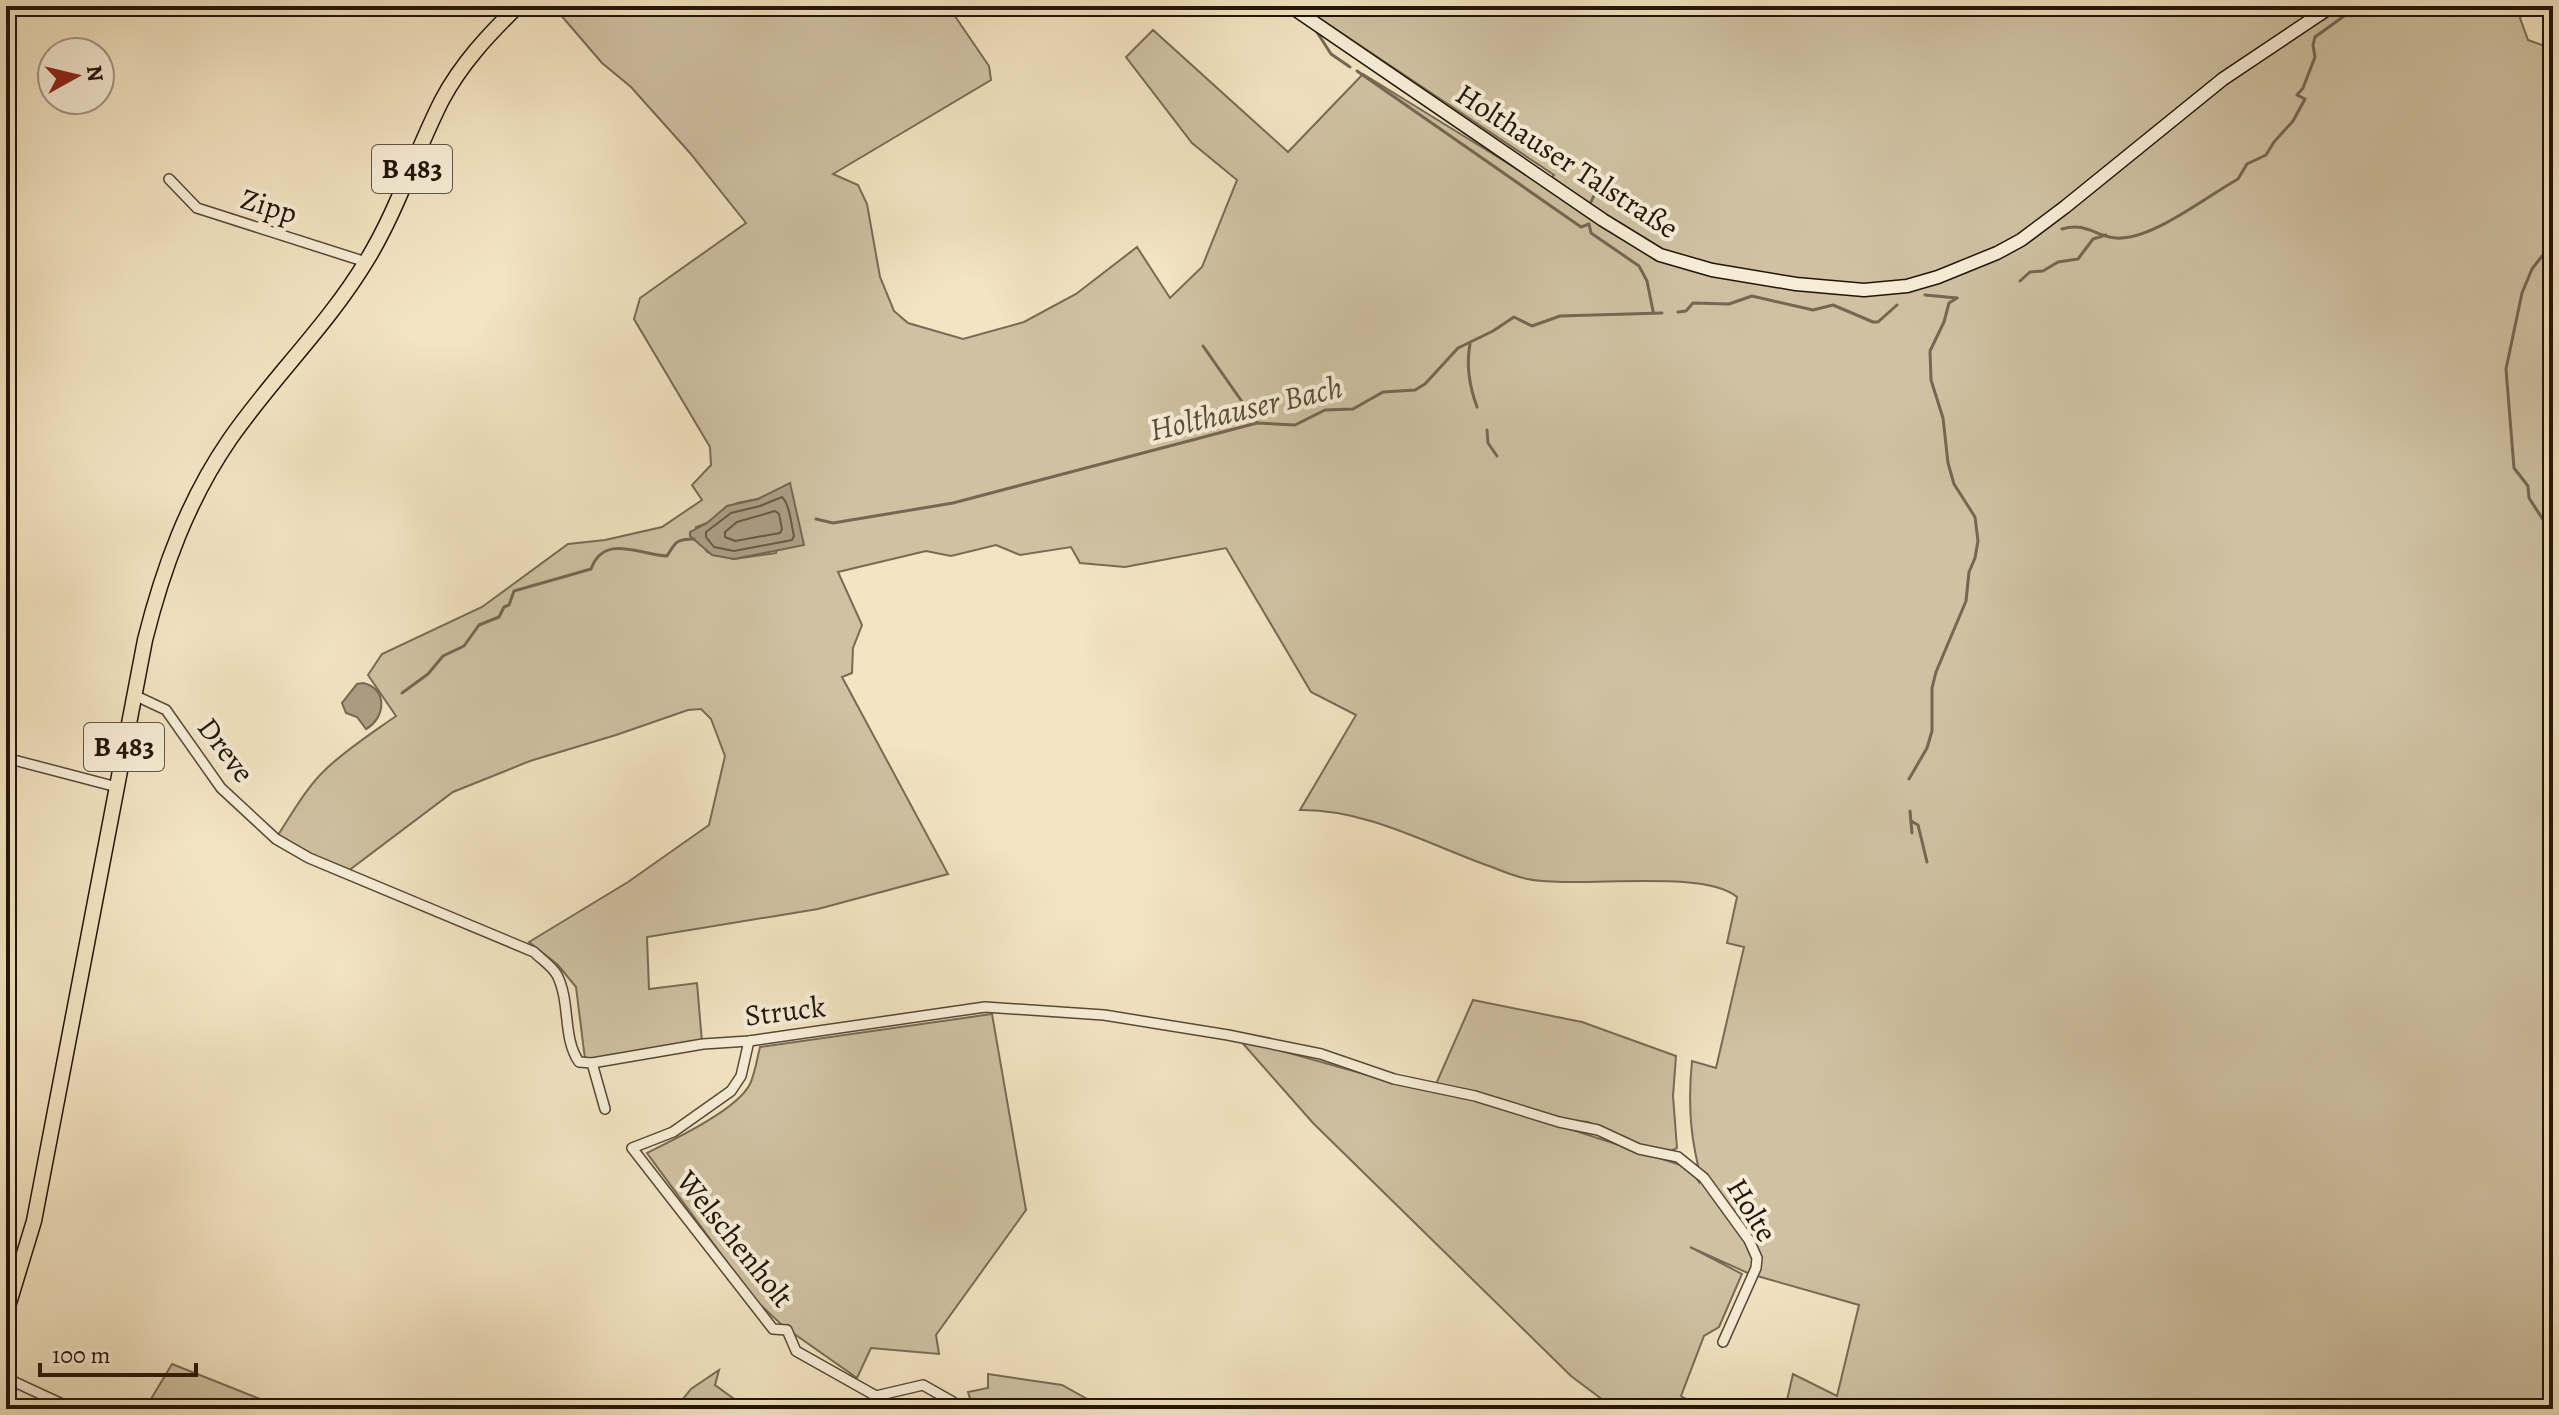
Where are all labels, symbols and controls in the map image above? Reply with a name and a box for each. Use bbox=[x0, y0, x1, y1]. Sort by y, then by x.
north arrow bbox=[36, 36, 116, 116]
text: N bbox=[79, 63, 111, 83]
street label: Holthauser Talstraße bbox=[1448, 74, 1686, 248]
road number: B 483 bbox=[372, 145, 452, 193]
street label: Zipp bbox=[236, 179, 302, 233]
water label: Holthauser Bach bbox=[1145, 364, 1347, 452]
street label: Dreve bbox=[188, 709, 264, 791]
road number: B 483 bbox=[84, 723, 164, 771]
street label: Struck bbox=[742, 986, 828, 1036]
street label: Welschenholt bbox=[667, 1161, 803, 1316]
street label: Holte bbox=[1717, 1171, 1787, 1249]
scale bar bbox=[40, 1327, 196, 1377]
text: 100 m bbox=[52, 1339, 111, 1371]

